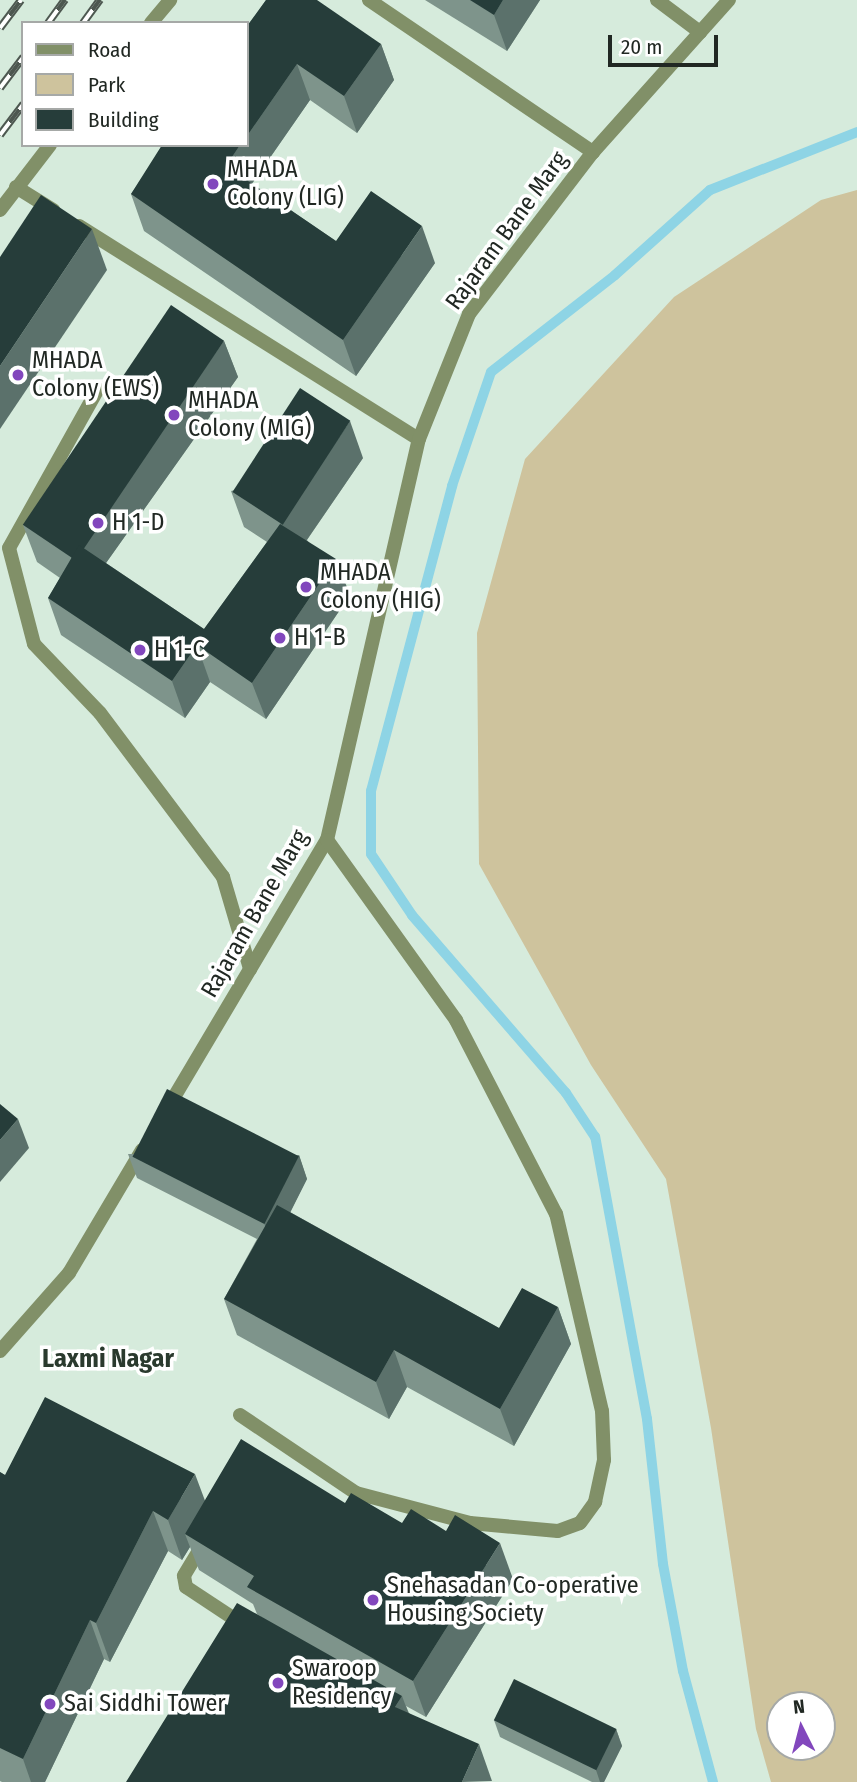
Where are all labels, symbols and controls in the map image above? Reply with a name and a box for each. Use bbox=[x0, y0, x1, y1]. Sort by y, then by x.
legend bbox=[21, 21, 248, 147]
scale bar bbox=[612, 21, 722, 65]
text: 20 m bbox=[621, 34, 662, 60]
text: Road bbox=[88, 37, 132, 63]
text: Park bbox=[88, 72, 125, 98]
text: Building bbox=[88, 107, 159, 133]
street label: Rajaram Bane Marg bbox=[440, 146, 574, 316]
place label: MHADA Colony (LIG) bbox=[227, 156, 344, 212]
marker: MHADA Colony (LIG) bbox=[205, 176, 221, 192]
place label: MHADA Colony (EWS) bbox=[32, 347, 159, 403]
marker: MHADA Colony (EWS) bbox=[10, 367, 26, 383]
place label: MHADA Colony (MIG) bbox=[188, 387, 311, 443]
marker: MHADA Colony (MIG) bbox=[166, 407, 182, 423]
place label: H 1-D bbox=[112, 509, 164, 537]
marker: H 1-D bbox=[90, 515, 106, 531]
place label: MHADA Colony (HIG) bbox=[320, 559, 441, 615]
marker: MHADA Colony (HIG) bbox=[298, 579, 314, 595]
place label: H 1-B bbox=[294, 624, 346, 652]
marker: H 1-B bbox=[272, 630, 288, 646]
place label: H 1-C bbox=[154, 636, 205, 664]
marker: H 1-C bbox=[132, 642, 148, 658]
street label: Rajaram Bane Marg bbox=[195, 825, 315, 1003]
district label: Laxmi Nagar bbox=[42, 1343, 174, 1375]
place label: Snehasadan Co-operative Housing Society bbox=[387, 1572, 639, 1628]
marker: Snehasadan Co-operative Housing Society bbox=[365, 1592, 381, 1608]
place label: Swaroop Residency bbox=[292, 1655, 391, 1711]
marker: Swaroop Residency bbox=[270, 1675, 286, 1691]
place label: Sai Siddhi Tower bbox=[64, 1690, 226, 1718]
north arrow bbox=[766, 1691, 836, 1761]
text: N bbox=[792, 1695, 806, 1719]
marker: Sai Siddhi Tower bbox=[42, 1696, 58, 1712]

